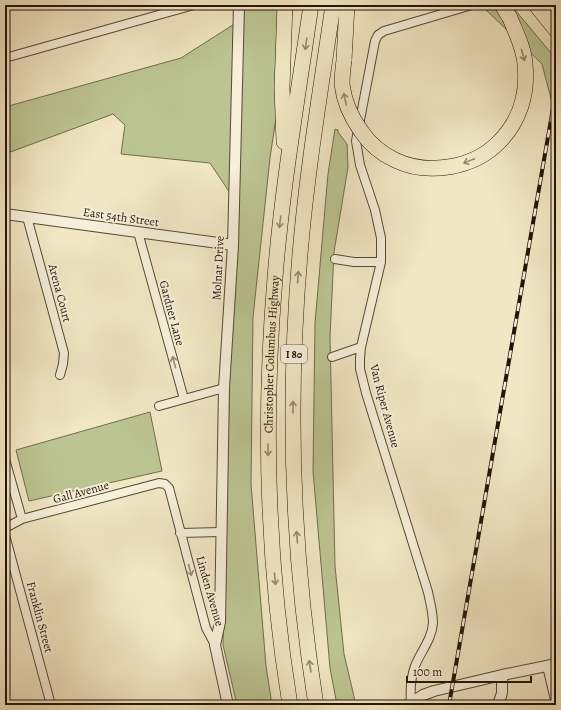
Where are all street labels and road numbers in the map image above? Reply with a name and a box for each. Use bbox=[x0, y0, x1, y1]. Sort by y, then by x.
street label: East 54th Street bbox=[82, 204, 160, 230]
street label: Molnar Drive bbox=[208, 235, 228, 301]
street label: Arena Court bbox=[44, 261, 75, 324]
street label: Christopher Columbus Highway bbox=[260, 274, 283, 433]
street label: Gardner Lane bbox=[156, 279, 188, 347]
road number: I 80 bbox=[281, 345, 307, 363]
street label: Van Riper Avenue bbox=[366, 361, 404, 450]
street label: Gall Avenue bbox=[51, 477, 111, 507]
street label: Linden Avenue bbox=[192, 554, 228, 628]
street label: Franklin Street bbox=[23, 580, 57, 654]

